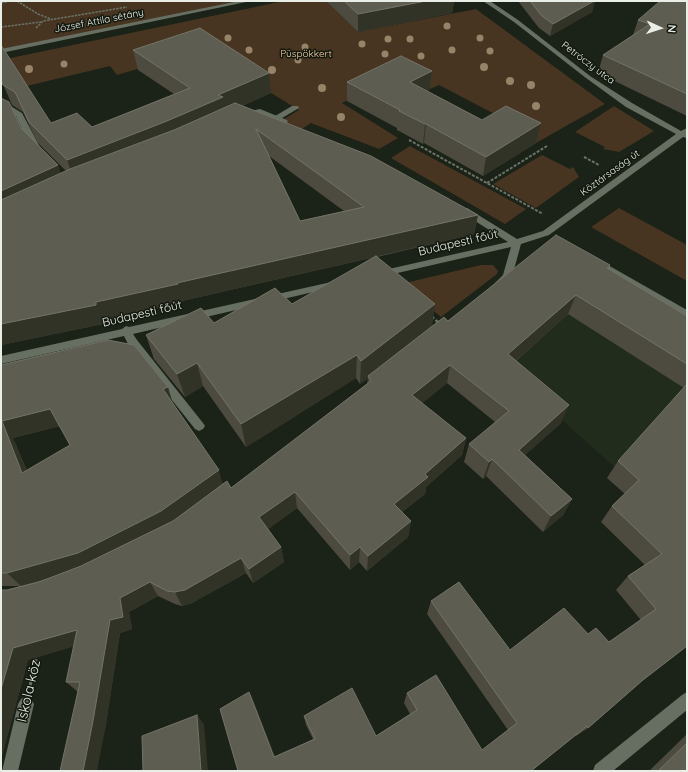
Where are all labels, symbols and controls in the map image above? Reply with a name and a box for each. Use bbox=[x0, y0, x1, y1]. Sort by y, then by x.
street label: József Attila sétány bbox=[53, 6, 145, 36]
north arrow bbox=[640, 8, 680, 48]
text: N bbox=[665, 24, 679, 33]
street label: Petróczy utca bbox=[559, 39, 617, 87]
park label: Püspökkert bbox=[280, 48, 332, 60]
street label: Köztársaság út bbox=[578, 147, 642, 199]
street label: Budapesti főút bbox=[417, 227, 499, 259]
street label: Budapesti főút bbox=[101, 298, 183, 330]
street label: Iskola köz bbox=[14, 658, 44, 724]

